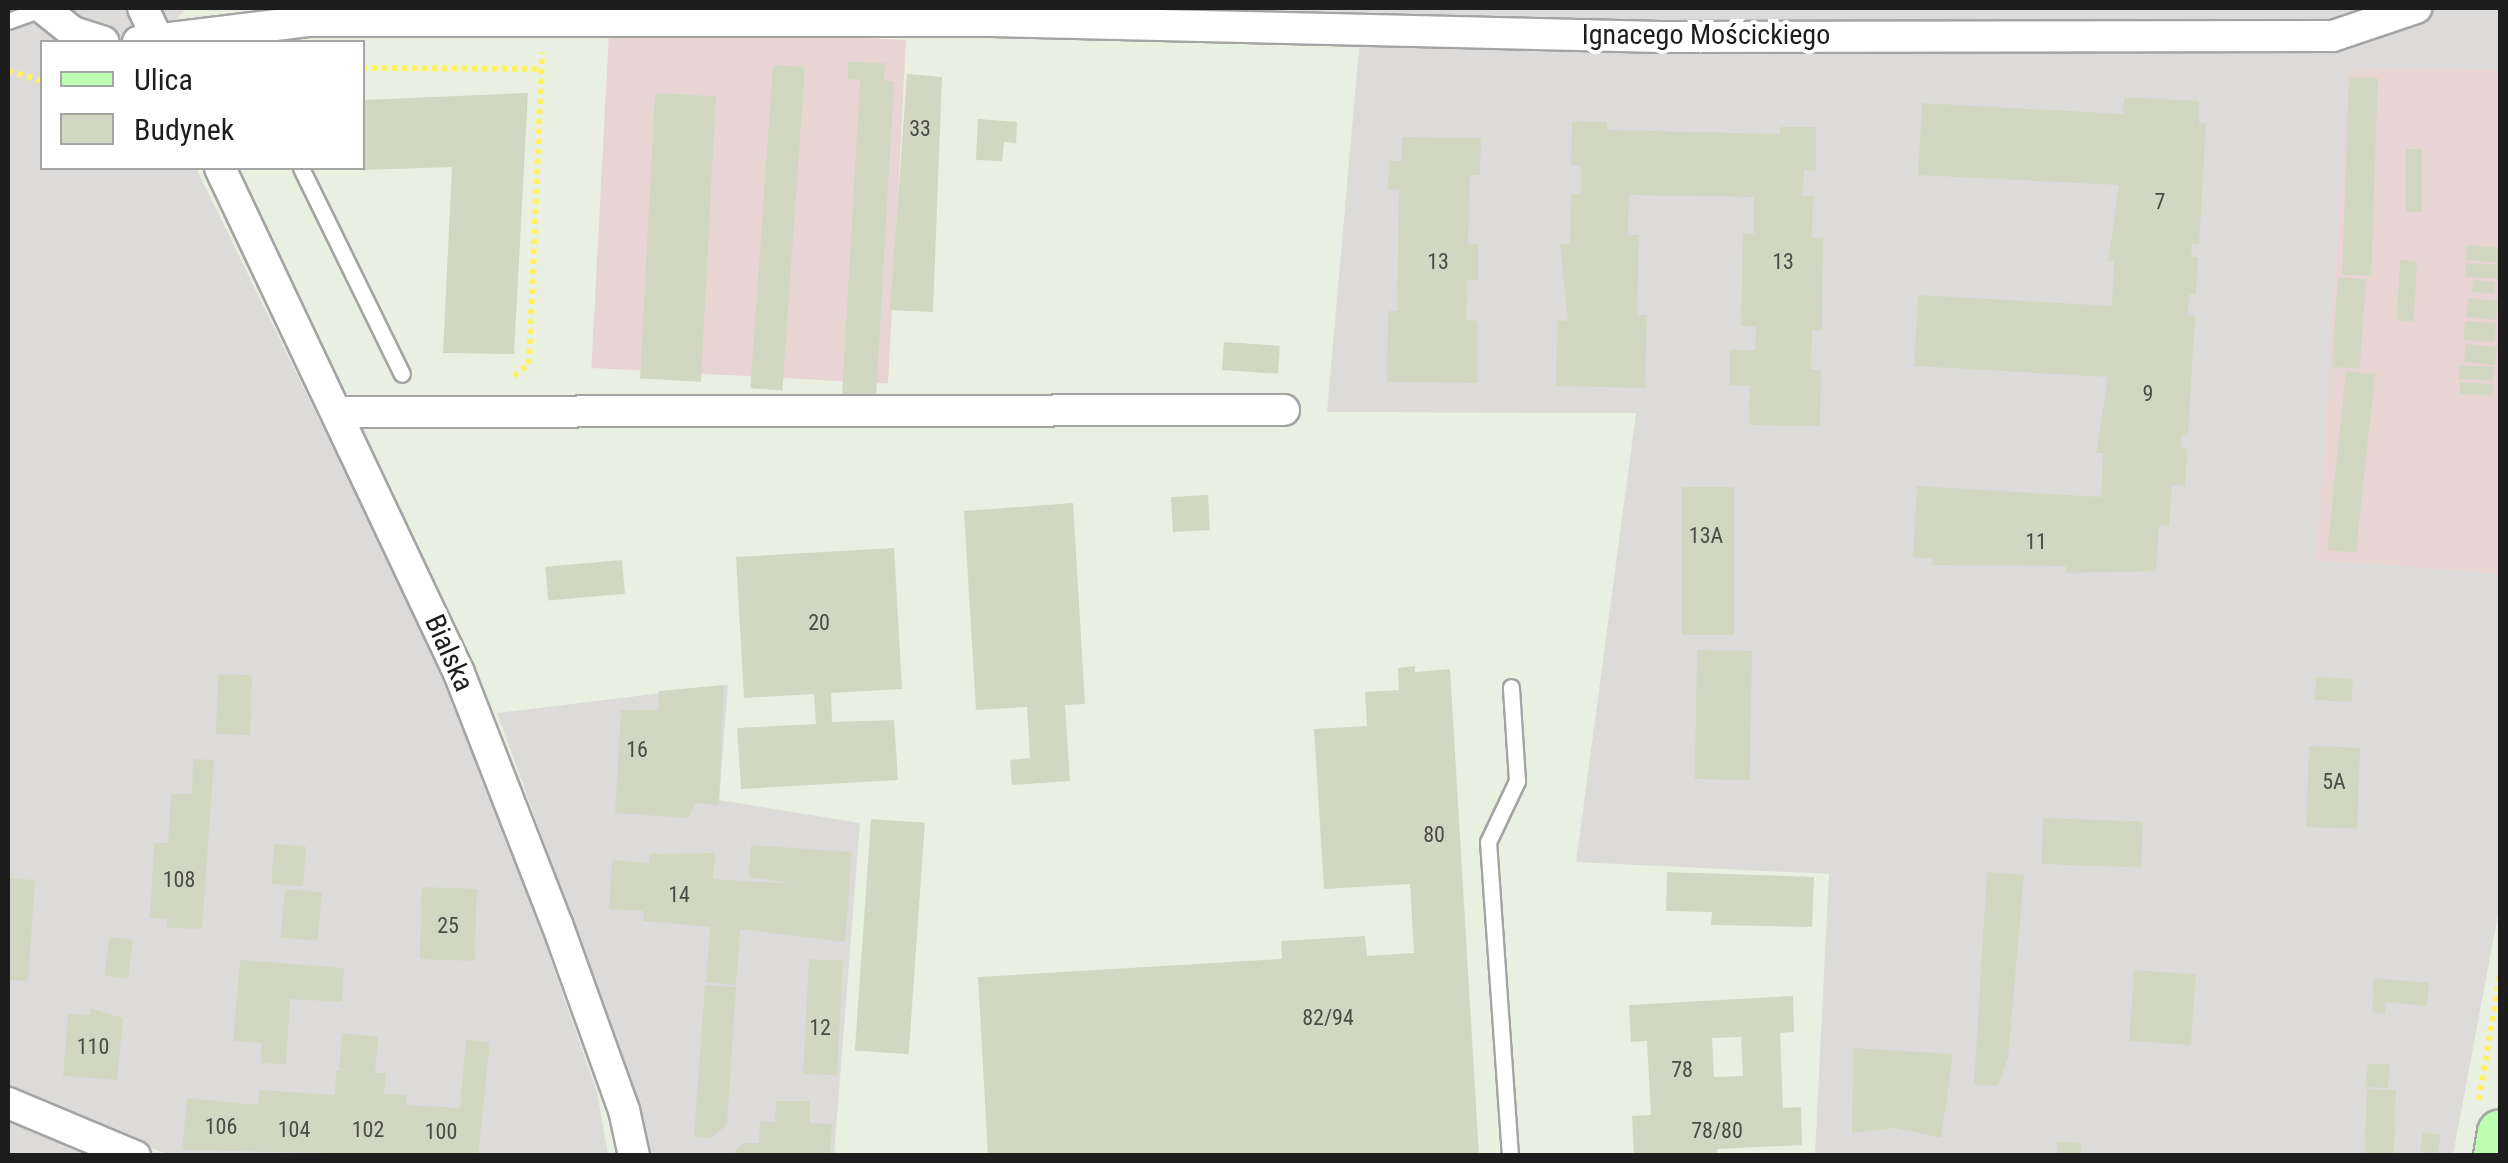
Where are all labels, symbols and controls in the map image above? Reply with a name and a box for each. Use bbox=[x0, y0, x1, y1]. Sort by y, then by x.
street label: Ignacego Mościckiego bbox=[1582, 18, 1830, 52]
legend bbox=[40, 40, 365, 170]
text: Ulica bbox=[134, 62, 193, 97]
text: Budynek bbox=[134, 112, 234, 147]
house number: 33 bbox=[909, 116, 931, 142]
house number: 7 bbox=[2155, 189, 2165, 215]
house number: 13 bbox=[1427, 249, 1449, 275]
house number: 13 bbox=[1772, 249, 1794, 275]
house number: 9 bbox=[2143, 381, 2153, 407]
house number: 13A bbox=[1689, 523, 1723, 549]
house number: 11 bbox=[2025, 529, 2047, 555]
street label: Bialska bbox=[417, 609, 481, 697]
house number: 20 bbox=[808, 610, 830, 636]
house number: 16 bbox=[626, 737, 648, 763]
house number: 5A bbox=[2322, 769, 2346, 795]
house number: 80 bbox=[1423, 822, 1445, 848]
house number: 108 bbox=[163, 867, 195, 893]
house number: 14 bbox=[668, 882, 690, 908]
house number: 25 bbox=[437, 913, 459, 939]
house number: 82/94 bbox=[1302, 1005, 1354, 1031]
house number: 12 bbox=[809, 1015, 831, 1041]
house number: 110 bbox=[77, 1034, 109, 1060]
house number: 78 bbox=[1671, 1057, 1693, 1083]
house number: 106 bbox=[205, 1114, 237, 1140]
house number: 104 bbox=[278, 1117, 310, 1143]
house number: 102 bbox=[352, 1117, 384, 1143]
house number: 78/80 bbox=[1691, 1118, 1743, 1144]
house number: 100 bbox=[425, 1119, 457, 1145]

